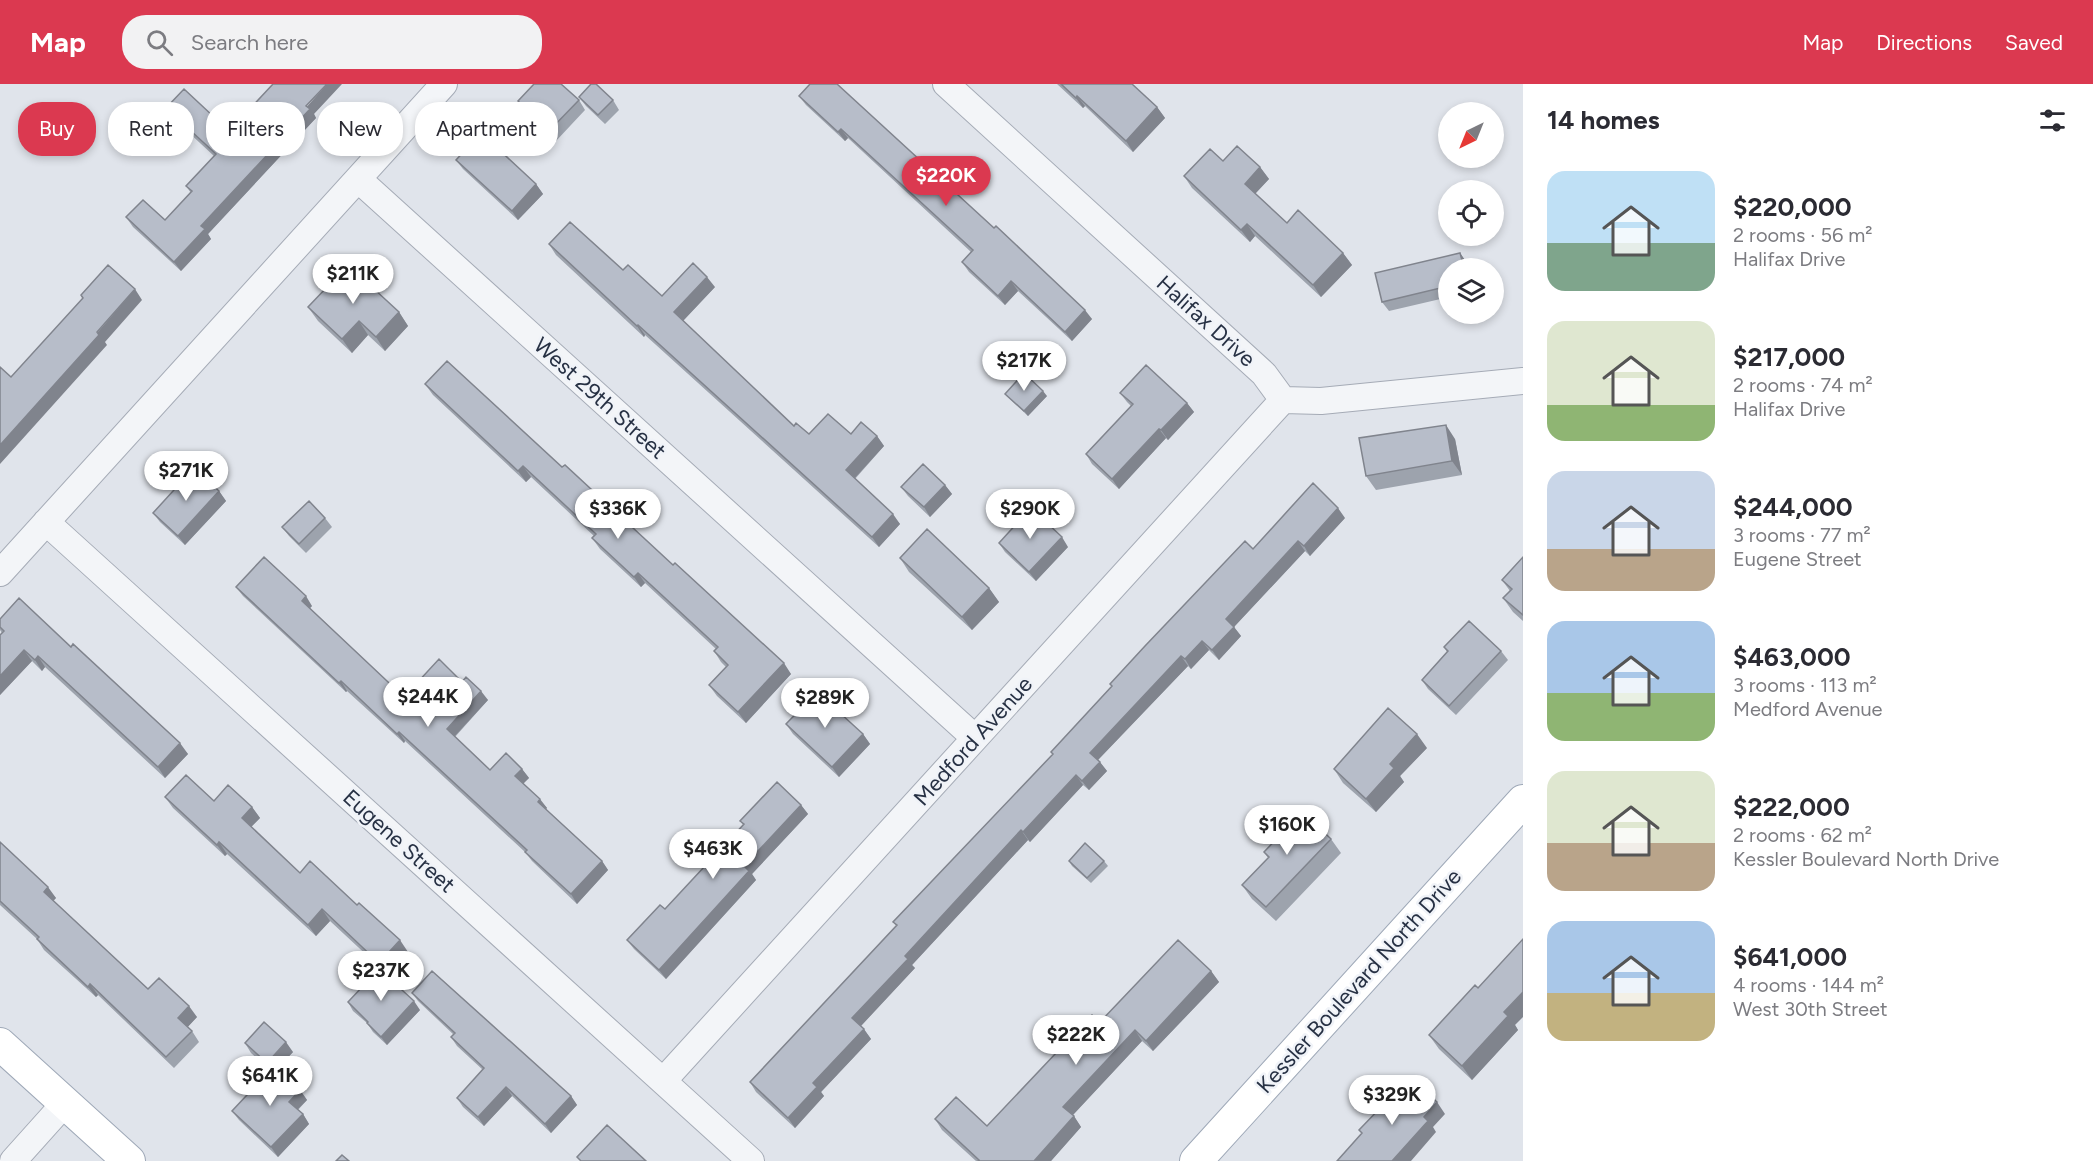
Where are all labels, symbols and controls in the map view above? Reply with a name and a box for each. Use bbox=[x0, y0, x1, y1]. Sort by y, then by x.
search box bbox=[122, 15, 542, 69]
text: Map bbox=[30, 25, 86, 59]
icon: search bbox=[143, 26, 176, 59]
text: Search here bbox=[191, 29, 308, 56]
text: Map bbox=[1802, 30, 1843, 55]
text: Directions bbox=[1876, 30, 1972, 55]
text: Saved bbox=[2005, 30, 2063, 55]
chip: Buy bbox=[18, 102, 96, 156]
chip: Rent bbox=[108, 102, 194, 156]
chip: Filters bbox=[206, 102, 305, 156]
chip: New bbox=[317, 102, 403, 156]
chip: Apartment bbox=[415, 102, 558, 156]
north arrow bbox=[1438, 102, 1504, 168]
map controls bbox=[1438, 102, 1504, 324]
text: 14 homes bbox=[1547, 104, 1660, 136]
icon: filters bbox=[2036, 104, 2069, 137]
pin: $220K bbox=[904, 156, 988, 207]
text: $220K bbox=[916, 163, 976, 187]
button: locate bbox=[1438, 180, 1504, 246]
text: $220,000 bbox=[1733, 191, 1852, 223]
icon: home bbox=[1595, 195, 1667, 267]
text: 2 rooms · 56 m² bbox=[1733, 223, 1872, 247]
text: Halifax Drive bbox=[1733, 247, 1845, 271]
pin: $211K bbox=[311, 254, 395, 305]
button: layers bbox=[1438, 258, 1504, 324]
text: $211K bbox=[327, 261, 379, 285]
street label: Halifax Drive bbox=[1151, 270, 1261, 372]
street label: West 29th Street bbox=[528, 332, 672, 464]
pin: $217K bbox=[982, 341, 1066, 392]
text: $217,000 bbox=[1733, 341, 1845, 373]
icon: home bbox=[1595, 345, 1667, 417]
text: $217K bbox=[996, 348, 1052, 372]
text: 2 rooms · 74 m² bbox=[1733, 373, 1873, 397]
text: Halifax Drive bbox=[1733, 397, 1845, 421]
pin: $271K bbox=[144, 451, 228, 502]
text: $271K bbox=[158, 458, 214, 482]
pin: $336K bbox=[576, 489, 660, 540]
pin: $290K bbox=[988, 489, 1072, 540]
text: $244,000 bbox=[1733, 491, 1853, 523]
icon: home bbox=[1595, 495, 1667, 567]
text: $336K bbox=[589, 496, 647, 520]
text: $290K bbox=[1000, 496, 1060, 520]
text: 3 rooms · 77 m² bbox=[1733, 523, 1871, 547]
text: Eugene Street bbox=[1733, 547, 1862, 571]
text: $463,000 bbox=[1733, 641, 1851, 673]
icon: home bbox=[1595, 645, 1667, 717]
street label: Medford Avenue bbox=[908, 671, 1038, 811]
text: 3 rooms · 113 m² bbox=[1733, 673, 1877, 697]
pin: $244K bbox=[386, 677, 470, 728]
pin: $289K bbox=[783, 678, 867, 729]
text: $244K bbox=[397, 684, 459, 708]
text: $289K bbox=[795, 685, 855, 709]
text: Medford Avenue bbox=[1733, 697, 1883, 721]
street label: Eugene Street bbox=[337, 784, 461, 898]
text: $222,000 bbox=[1733, 791, 1850, 823]
icon: home bbox=[1595, 795, 1667, 867]
pin: $160K bbox=[1245, 805, 1329, 856]
text: $160K bbox=[1258, 812, 1316, 836]
text: 2 rooms · 62 m² bbox=[1733, 823, 1872, 847]
pin: $463K bbox=[671, 829, 755, 880]
text: $463K bbox=[683, 836, 743, 860]
text: Kessler Boulevard North Drive bbox=[1733, 847, 1999, 871]
street label: Kessler Boulevard North Drive bbox=[1251, 863, 1467, 1099]
text: $641,000 bbox=[1733, 941, 1847, 973]
icon: home bbox=[1595, 945, 1667, 1017]
pin: $237K bbox=[339, 951, 423, 1002]
text: $237K bbox=[352, 958, 410, 982]
text: 4 rooms · 144 m² bbox=[1733, 973, 1884, 997]
text: West 30th Street bbox=[1733, 997, 1888, 1021]
pin: $222K bbox=[1034, 1015, 1118, 1066]
text: $222K bbox=[1046, 1022, 1106, 1046]
pin: $641K bbox=[228, 1056, 312, 1107]
text: $641K bbox=[241, 1063, 299, 1087]
pin: $329K bbox=[1350, 1075, 1434, 1126]
text: $329K bbox=[1363, 1082, 1421, 1106]

